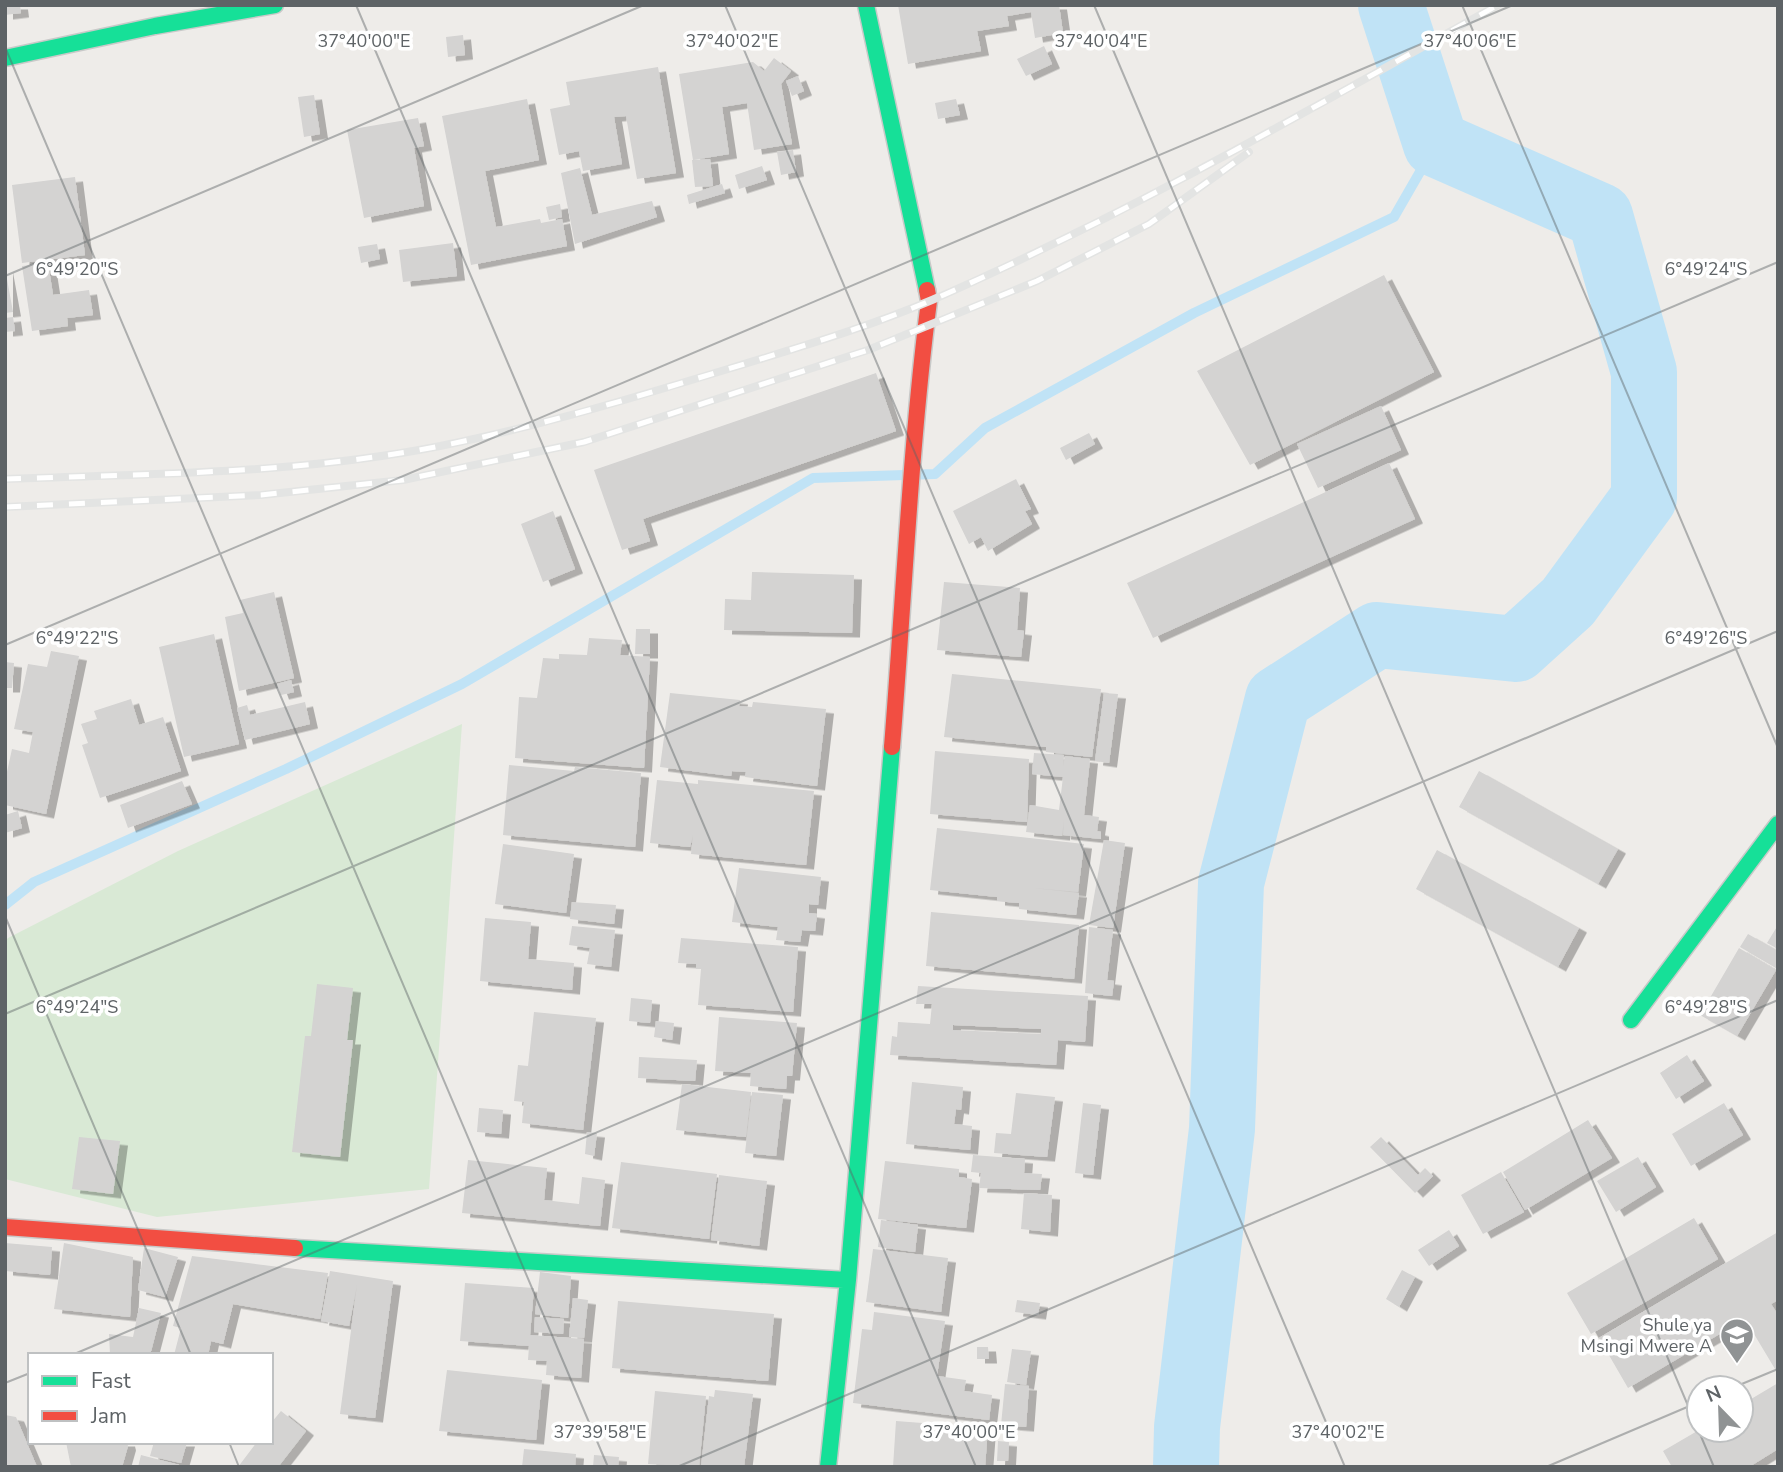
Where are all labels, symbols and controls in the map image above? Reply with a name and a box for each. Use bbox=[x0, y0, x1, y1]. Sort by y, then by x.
text: 37°40'00"E bbox=[318, 29, 411, 53]
text: 37°40'02"E bbox=[686, 29, 779, 53]
text: 37°40'04"E bbox=[1055, 29, 1148, 53]
text: 37°40'06"E bbox=[1424, 29, 1517, 53]
text: 6°49'20"S bbox=[36, 257, 118, 281]
text: 6°49'24"S bbox=[1665, 257, 1747, 281]
text: 6°49'22"S bbox=[36, 626, 118, 650]
text: 6°49'26"S bbox=[1665, 626, 1747, 650]
text: 6°49'24"S bbox=[36, 995, 118, 1019]
text: 6°49'28"S bbox=[1665, 995, 1747, 1019]
place label: Shule ya Msingi Mwere A bbox=[1581, 1313, 1712, 1358]
school or university icon: Shule ya Msingi Mwere A bbox=[1718, 1316, 1756, 1365]
legend bbox=[28, 1353, 273, 1444]
text: Fast bbox=[91, 1367, 131, 1395]
north arrow bbox=[1685, 1374, 1755, 1444]
text: N bbox=[1702, 1380, 1725, 1409]
text: Jam bbox=[90, 1402, 127, 1430]
text: 37°39'58"E bbox=[554, 1420, 647, 1444]
text: 37°40'00"E bbox=[923, 1420, 1016, 1444]
text: 37°40'02"E bbox=[1292, 1420, 1385, 1444]

